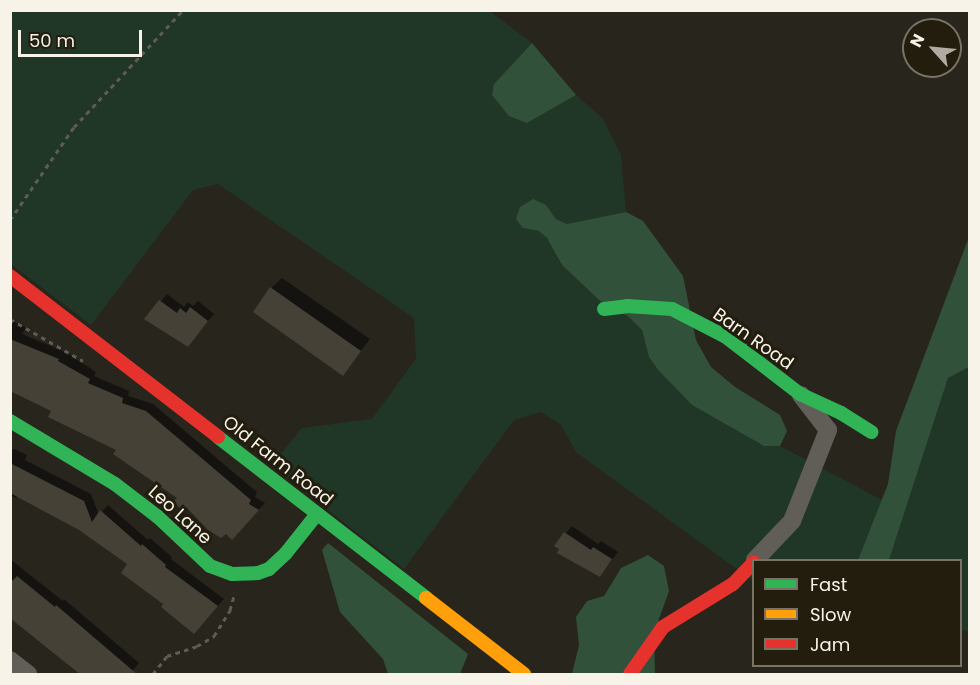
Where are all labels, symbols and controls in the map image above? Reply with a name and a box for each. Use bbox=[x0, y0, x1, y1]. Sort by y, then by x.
scale bar bbox=[21, 18, 146, 56]
north arrow bbox=[902, 18, 962, 78]
text: 50 m bbox=[29, 28, 75, 53]
text: N bbox=[904, 30, 930, 51]
street label: Barn Road bbox=[709, 303, 797, 375]
street label: Old Farm Road bbox=[219, 411, 337, 511]
street label: Leo Lane bbox=[144, 481, 216, 549]
legend bbox=[752, 559, 962, 667]
text: Fast bbox=[810, 572, 847, 597]
text: Slow bbox=[810, 602, 851, 627]
text: Jam bbox=[810, 632, 850, 657]

